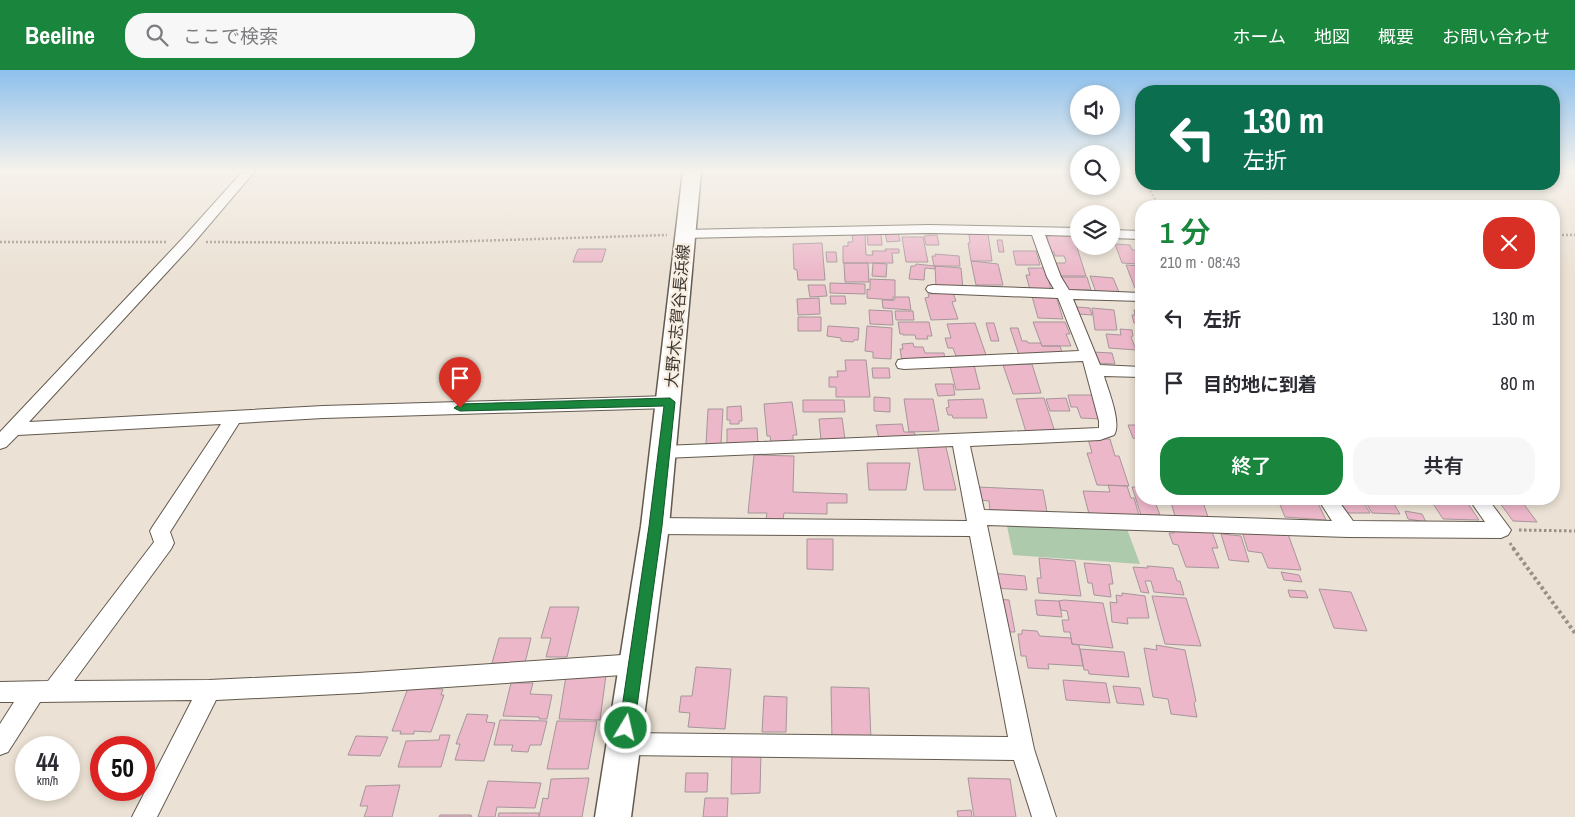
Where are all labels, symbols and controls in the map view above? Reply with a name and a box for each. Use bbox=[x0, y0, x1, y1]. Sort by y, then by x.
search box bbox=[125, 13, 475, 58]
text: Beeline bbox=[25, 19, 95, 51]
icon: search bbox=[143, 21, 171, 49]
text: ここで検索 bbox=[183, 23, 278, 49]
text: ホーム bbox=[1233, 24, 1286, 49]
text: 地図 bbox=[1314, 24, 1350, 49]
text: 概要 bbox=[1378, 24, 1414, 49]
text: お問い合わせ bbox=[1442, 24, 1550, 49]
map controls bbox=[1070, 85, 1120, 255]
button: sound bbox=[1070, 85, 1120, 135]
text: 130 m bbox=[1243, 97, 1324, 144]
icon: left bbox=[1160, 105, 1225, 170]
button: search bbox=[1070, 145, 1120, 195]
text: 左折 bbox=[1243, 145, 1287, 175]
button: layers bbox=[1070, 205, 1120, 255]
text: 1 分 bbox=[1160, 212, 1211, 252]
button: close bbox=[1483, 217, 1535, 269]
street label: 大野木志賀谷長浜線 bbox=[660, 243, 694, 389]
text: 210 m · 08:43 bbox=[1160, 251, 1240, 273]
icon: left bbox=[1160, 304, 1188, 332]
text: 130 m bbox=[1492, 305, 1535, 331]
text: 左折 bbox=[1203, 306, 1241, 332]
pin bbox=[439, 357, 481, 408]
icon: arrive bbox=[446, 364, 474, 392]
icon: arrive bbox=[1160, 369, 1188, 397]
text: 80 m bbox=[1500, 370, 1535, 396]
text: 目的地に到着 bbox=[1203, 371, 1317, 397]
button: 終了 bbox=[1160, 437, 1343, 495]
button: 共有 bbox=[1353, 437, 1535, 495]
position arrow bbox=[599, 701, 651, 753]
speed limit sign: 50 bbox=[90, 736, 155, 801]
text: 44 bbox=[36, 745, 59, 779]
text: km/h bbox=[37, 773, 58, 789]

